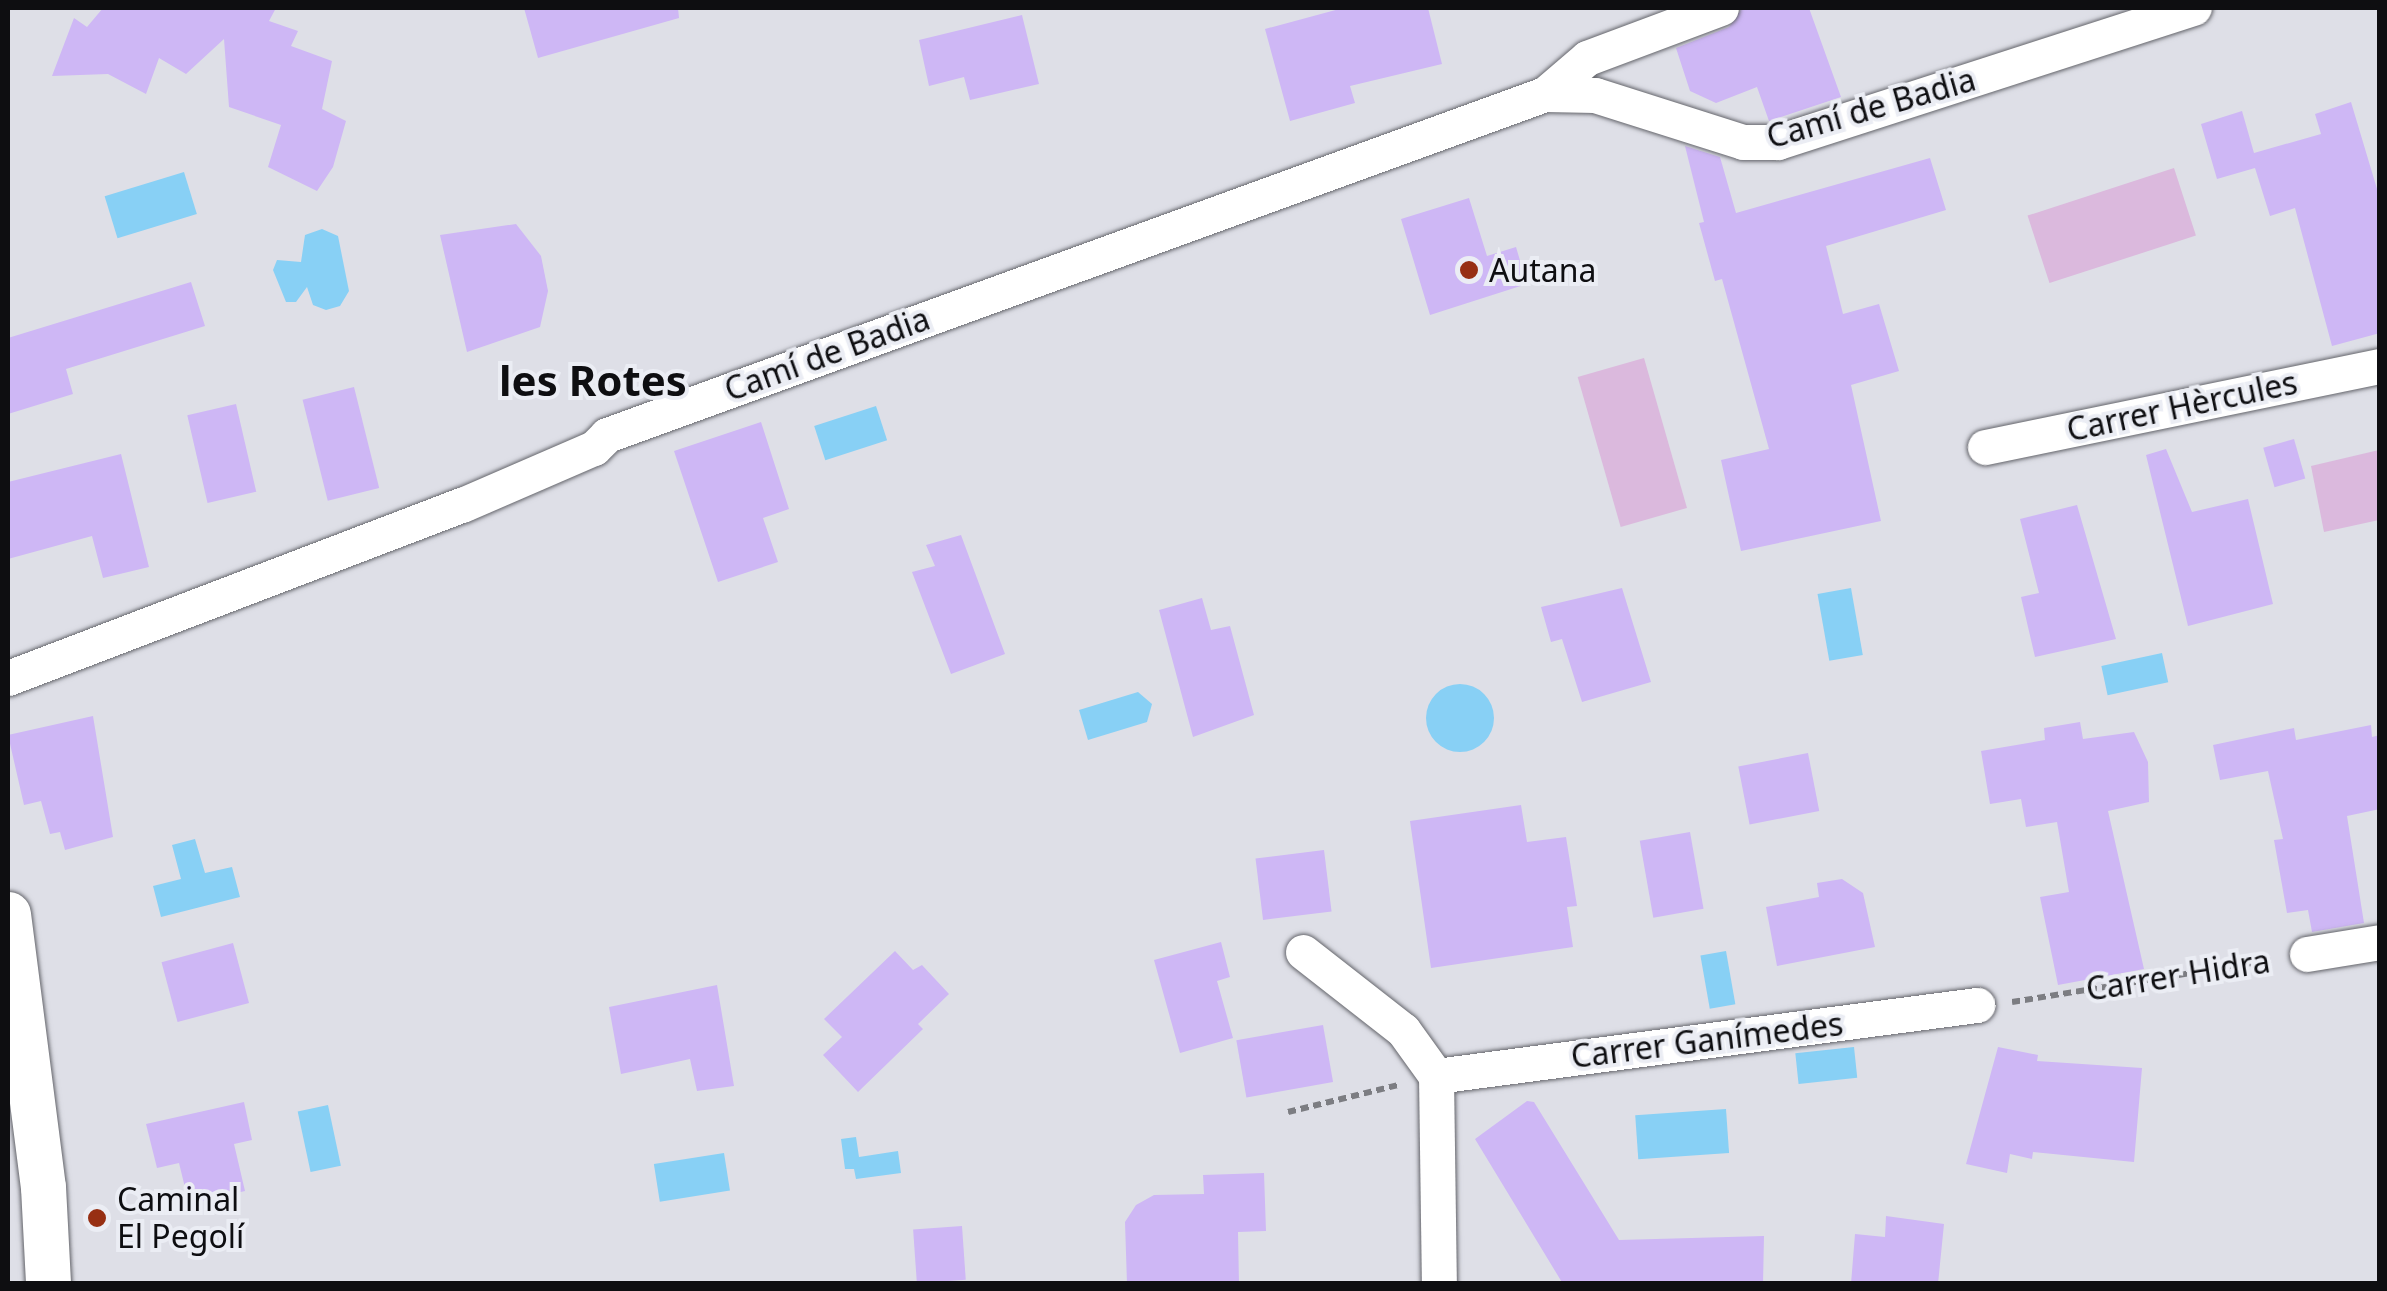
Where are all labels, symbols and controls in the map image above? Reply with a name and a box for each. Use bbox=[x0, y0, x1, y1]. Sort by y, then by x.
street label: Camí de Badia bbox=[1762, 60, 1980, 156]
place label: Autana bbox=[1489, 251, 1596, 289]
marker: Autana bbox=[1458, 259, 1480, 281]
street label: Camí de Badia bbox=[719, 299, 935, 409]
district label: les Rotes bbox=[499, 355, 687, 405]
street label: Carrer Hèrcules bbox=[2063, 363, 2301, 449]
street label: Carrer Hidra bbox=[2083, 942, 2273, 1008]
street label: Carrer Ganímedes bbox=[1569, 1004, 1845, 1076]
place label: Caminal El Pegolí bbox=[117, 1181, 244, 1256]
marker: Caminal El Pegolí bbox=[86, 1207, 108, 1229]

